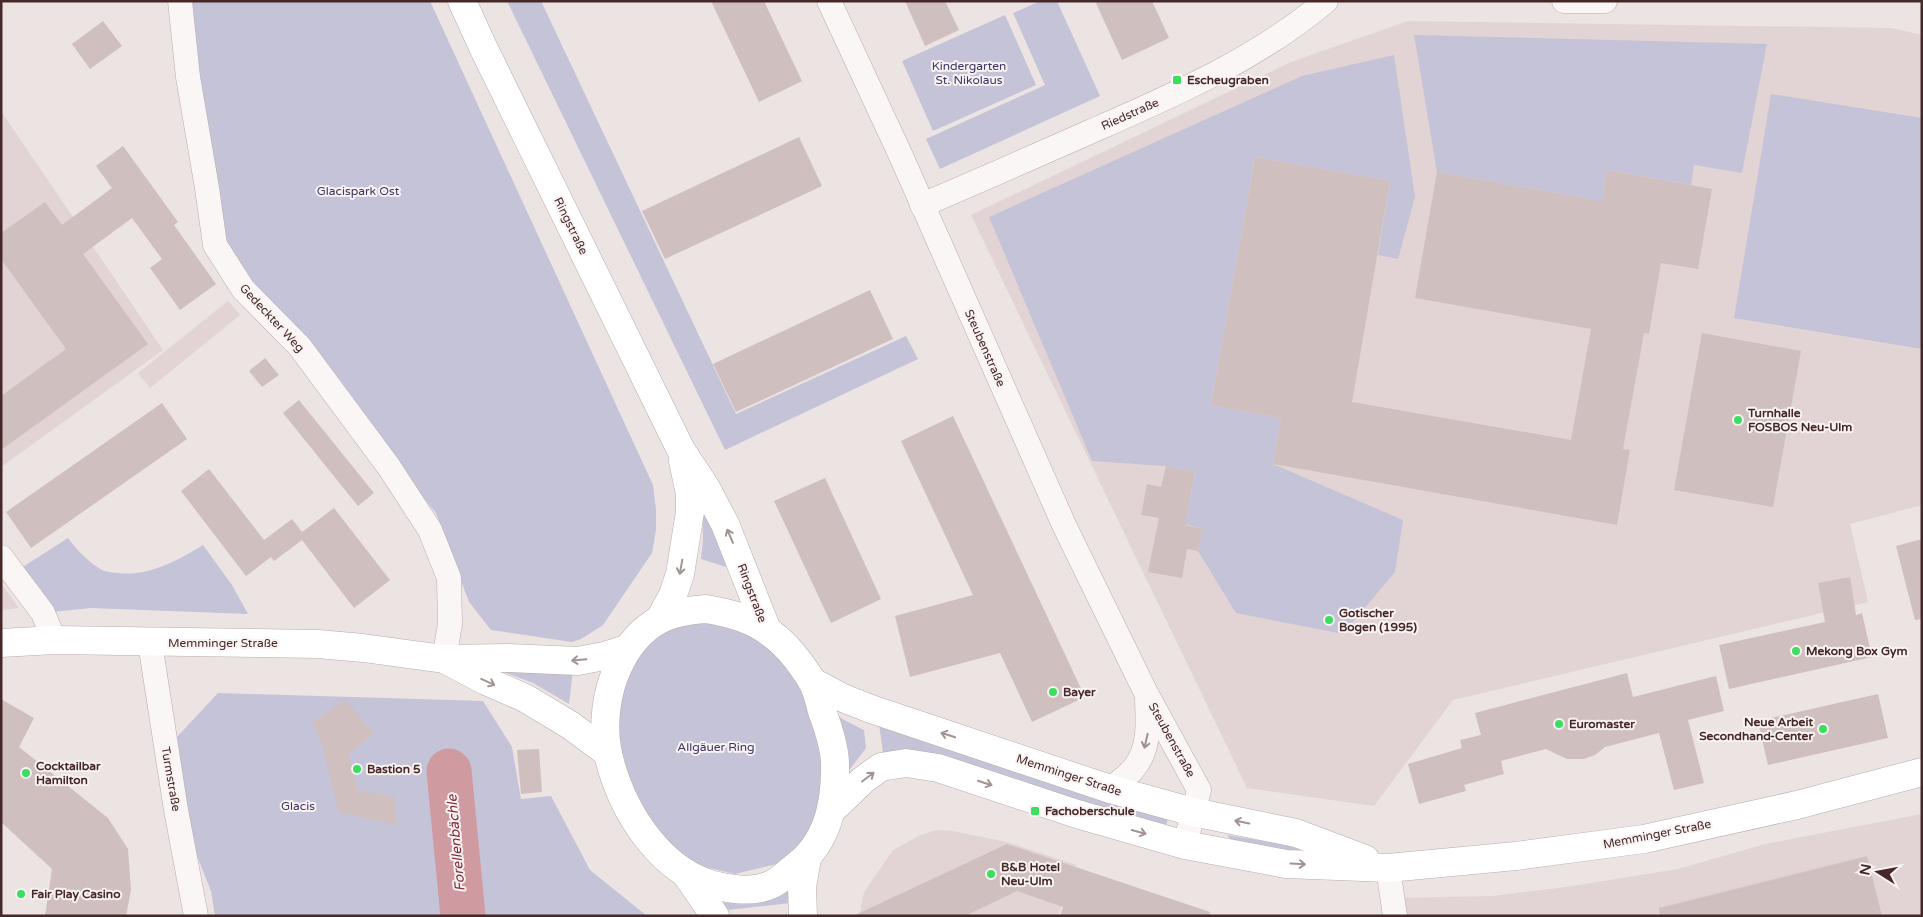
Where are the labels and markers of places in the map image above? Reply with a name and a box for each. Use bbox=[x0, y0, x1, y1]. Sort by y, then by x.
place label: Escheugraben bbox=[1187, 73, 1269, 88]
marker: Escheugraben bbox=[1171, 74, 1183, 86]
place label: Turnhalle FOSBOS Neu-Ulm bbox=[1747, 406, 1852, 434]
marker: Turnhalle FOSBOS Neu-Ulm bbox=[1732, 414, 1744, 426]
place label: Gotischer Bogen (1995) bbox=[1339, 606, 1417, 635]
marker: Gotischer Bogen (1995) bbox=[1323, 614, 1335, 626]
place label: Mekong Box Gym bbox=[1806, 644, 1908, 659]
marker: Mekong Box Gym bbox=[1790, 645, 1802, 657]
place label: Bayer bbox=[1063, 685, 1096, 700]
marker: Bayer bbox=[1047, 686, 1059, 698]
place label: Neue Arbeit Secondhand-Center bbox=[1699, 715, 1813, 743]
place label: Euromaster bbox=[1569, 717, 1635, 731]
marker: Euromaster bbox=[1553, 718, 1565, 730]
marker: Neue Arbeit Secondhand-Center bbox=[1817, 723, 1829, 735]
place label: Cocktailbar Hamilton bbox=[36, 759, 101, 787]
place label: Bastion 5 bbox=[367, 762, 421, 776]
marker: Bastion 5 bbox=[351, 763, 363, 775]
marker: Cocktailbar Hamilton bbox=[20, 767, 32, 779]
place label: Fachoberschule bbox=[1045, 804, 1135, 818]
marker: Fachoberschule bbox=[1029, 805, 1041, 817]
place label: B&B Hotel Neu-Ulm bbox=[1001, 860, 1060, 888]
marker: B&B Hotel Neu-Ulm bbox=[985, 868, 997, 880]
place label: Fair Play Casino bbox=[31, 887, 120, 902]
marker: Fair Play Casino bbox=[15, 888, 27, 900]

